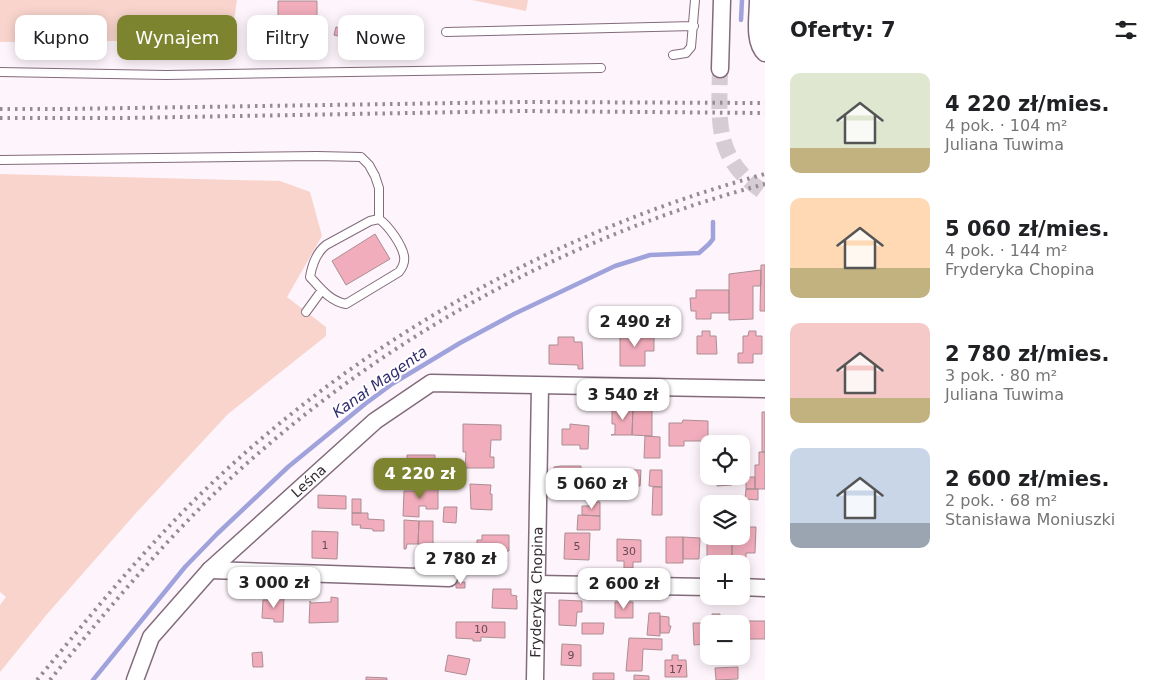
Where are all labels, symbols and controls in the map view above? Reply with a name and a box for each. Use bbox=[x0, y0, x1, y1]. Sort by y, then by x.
chip: Kupno bbox=[15, 15, 107, 60]
chip: Wynajem bbox=[117, 15, 237, 60]
chip: Filtry bbox=[247, 15, 328, 60]
chip: Nowe bbox=[338, 15, 424, 60]
icon: filters bbox=[1112, 16, 1140, 44]
text: Oferty: 7 bbox=[790, 18, 896, 42]
text: 4 220 zł/mies. bbox=[945, 92, 1110, 116]
icon: home bbox=[830, 93, 890, 153]
text: 4 pok. · 104 m² bbox=[945, 116, 1067, 135]
text: Juliana Tuwima bbox=[945, 135, 1064, 154]
text: 5 060 zł/mies. bbox=[945, 217, 1110, 241]
icon: home bbox=[830, 218, 890, 278]
text: 4 pok. · 144 m² bbox=[945, 241, 1067, 260]
text: Fryderyka Chopina bbox=[945, 260, 1095, 279]
pin: 2 490 zł bbox=[583, 306, 687, 348]
text: 2 490 zł bbox=[600, 312, 670, 331]
text: 2 780 zł/mies. bbox=[945, 342, 1110, 366]
water label: Kanał Magenta bbox=[329, 343, 431, 421]
icon: home bbox=[830, 343, 890, 403]
text: 3 pok. · 80 m² bbox=[945, 366, 1057, 385]
pin: 3 540 zł bbox=[571, 378, 675, 421]
text: 3 540 zł bbox=[588, 385, 658, 404]
text: Juliana Tuwima bbox=[945, 385, 1064, 404]
map controls bbox=[700, 435, 750, 665]
button: locate bbox=[700, 435, 750, 485]
pin: 4 220 zł bbox=[368, 458, 472, 500]
street label: Leśna bbox=[288, 461, 329, 501]
text: 4 220 zł bbox=[385, 464, 455, 483]
text: 2 600 zł/mies. bbox=[945, 467, 1110, 491]
pin: 5 060 zł bbox=[540, 468, 644, 510]
icon: home bbox=[830, 468, 890, 528]
text: 5 060 zł bbox=[557, 474, 627, 493]
text: 2 pok. · 68 m² bbox=[945, 491, 1057, 510]
button: layers bbox=[700, 495, 750, 545]
text: Stanisława Moniuszki bbox=[945, 510, 1115, 529]
street label: Fryderyka Chopina bbox=[527, 526, 546, 658]
house number: 1 bbox=[322, 539, 329, 552]
house number: 5 bbox=[574, 540, 581, 553]
pin: 2 780 zł bbox=[409, 542, 513, 585]
house number: 30 bbox=[622, 545, 636, 558]
text: 2 780 zł bbox=[426, 549, 496, 568]
button: + bbox=[700, 555, 750, 605]
pin: 3 000 zł bbox=[222, 566, 326, 609]
pin: 2 600 zł bbox=[572, 568, 676, 610]
text: 3 000 zł bbox=[239, 573, 309, 592]
text: 2 600 zł bbox=[589, 574, 659, 593]
button: − bbox=[700, 615, 750, 665]
house number: 10 bbox=[474, 623, 488, 636]
house number: 9 bbox=[568, 649, 575, 662]
house number: 17 bbox=[669, 663, 683, 676]

